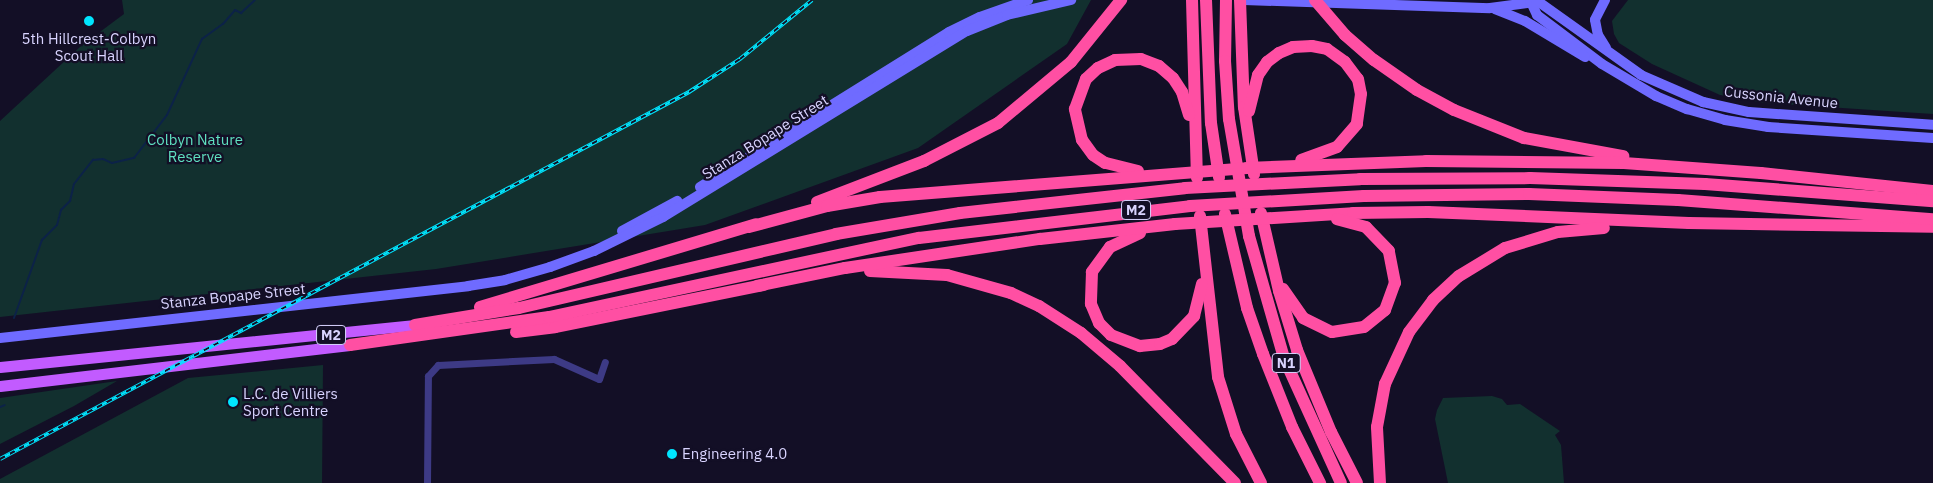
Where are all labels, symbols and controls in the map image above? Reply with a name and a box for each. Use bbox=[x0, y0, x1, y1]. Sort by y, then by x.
marker: 5th Hillcrest-Colbyn Scout Hall bbox=[83, 15, 95, 27]
place label: 5th Hillcrest-Colbyn Scout Hall bbox=[22, 29, 156, 64]
street label: Cussonia Avenue bbox=[1723, 82, 1839, 112]
street label: Stanza Bopape Street bbox=[699, 91, 831, 183]
park label: Colbyn Nature Reserve bbox=[147, 130, 243, 165]
road number: M2 bbox=[1121, 198, 1151, 222]
street label: Stanza Bopape Street bbox=[160, 279, 306, 313]
road number: M2 bbox=[316, 324, 346, 346]
road number: N1 bbox=[1271, 352, 1301, 374]
place label: L.C. de Villiers Sport Centre bbox=[243, 384, 338, 419]
marker: L.C. de Villiers Sport Centre bbox=[227, 396, 239, 408]
place label: Engineering 4.0 bbox=[682, 445, 787, 463]
marker: Engineering 4.0 bbox=[666, 448, 678, 460]

